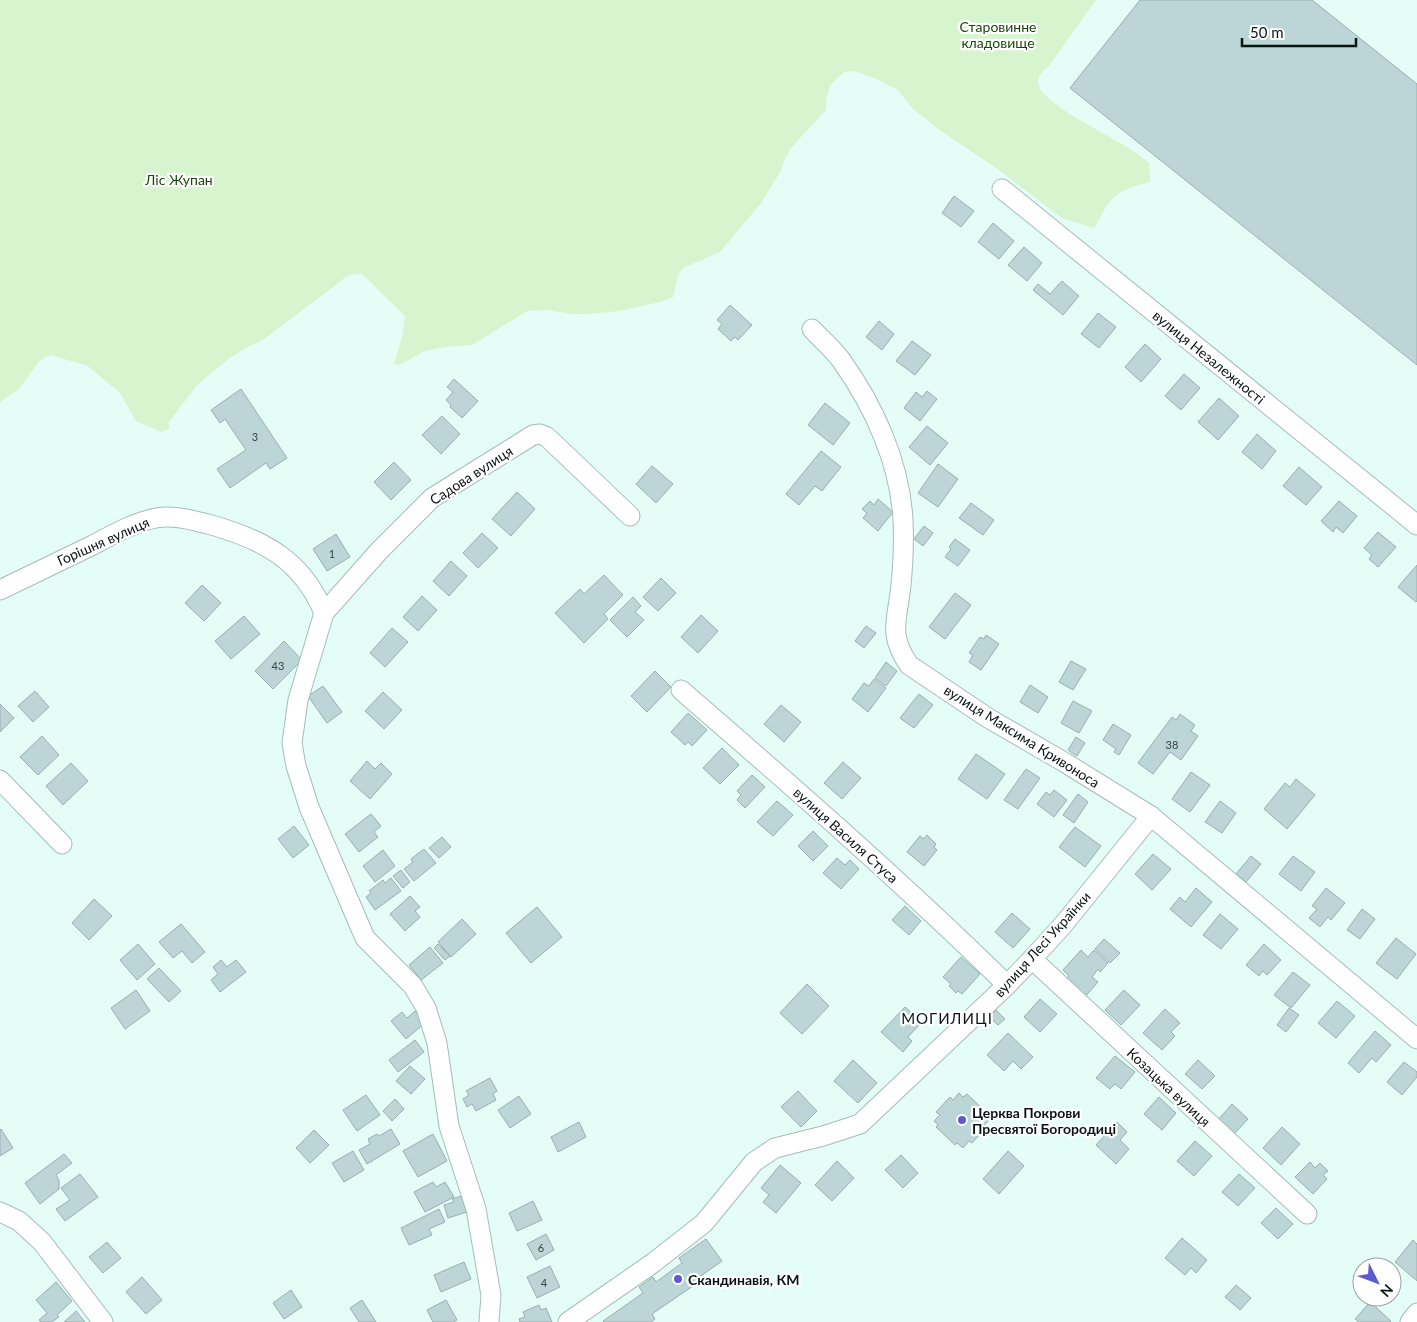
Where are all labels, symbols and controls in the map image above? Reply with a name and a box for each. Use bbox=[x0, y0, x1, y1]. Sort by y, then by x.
scale bar bbox=[1242, 15, 1356, 47]
park label: Старовинне кладовище bbox=[960, 18, 1036, 51]
text: 50 m bbox=[1250, 23, 1284, 41]
park label: Ліс Жупан bbox=[144, 171, 213, 188]
street label: вулиця Незалежності bbox=[1150, 307, 1268, 407]
house number: 3 bbox=[252, 430, 258, 443]
street label: Садова вулиця bbox=[426, 442, 516, 508]
street label: Горішня вулиця bbox=[54, 513, 152, 569]
house number: 1 bbox=[329, 547, 335, 560]
house number: 43 bbox=[272, 659, 284, 672]
street label: вулиця Максима Кривоноса bbox=[941, 681, 1103, 791]
house number: 38 bbox=[1166, 738, 1178, 751]
street label: вулиця Василя Стуса bbox=[790, 784, 902, 886]
street label: вулиця Лесі Українки bbox=[990, 888, 1094, 1000]
district label: МОГИЛИЦІ bbox=[901, 1009, 993, 1027]
street label: Козацька вулиця bbox=[1124, 1044, 1214, 1130]
place label: Церква Покрови Пресвятої Богородиці bbox=[972, 1104, 1116, 1137]
marker: Церква Покрови Пресвятої Богородиці bbox=[956, 1114, 968, 1126]
house number: 6 bbox=[538, 1241, 544, 1254]
north arrow bbox=[1352, 1257, 1402, 1307]
place label: Скандинавія, КМ bbox=[688, 1271, 799, 1288]
marker: Скандинавія, КМ bbox=[672, 1273, 684, 1285]
house number: 4 bbox=[541, 1276, 548, 1289]
text: N bbox=[1377, 1281, 1397, 1301]

